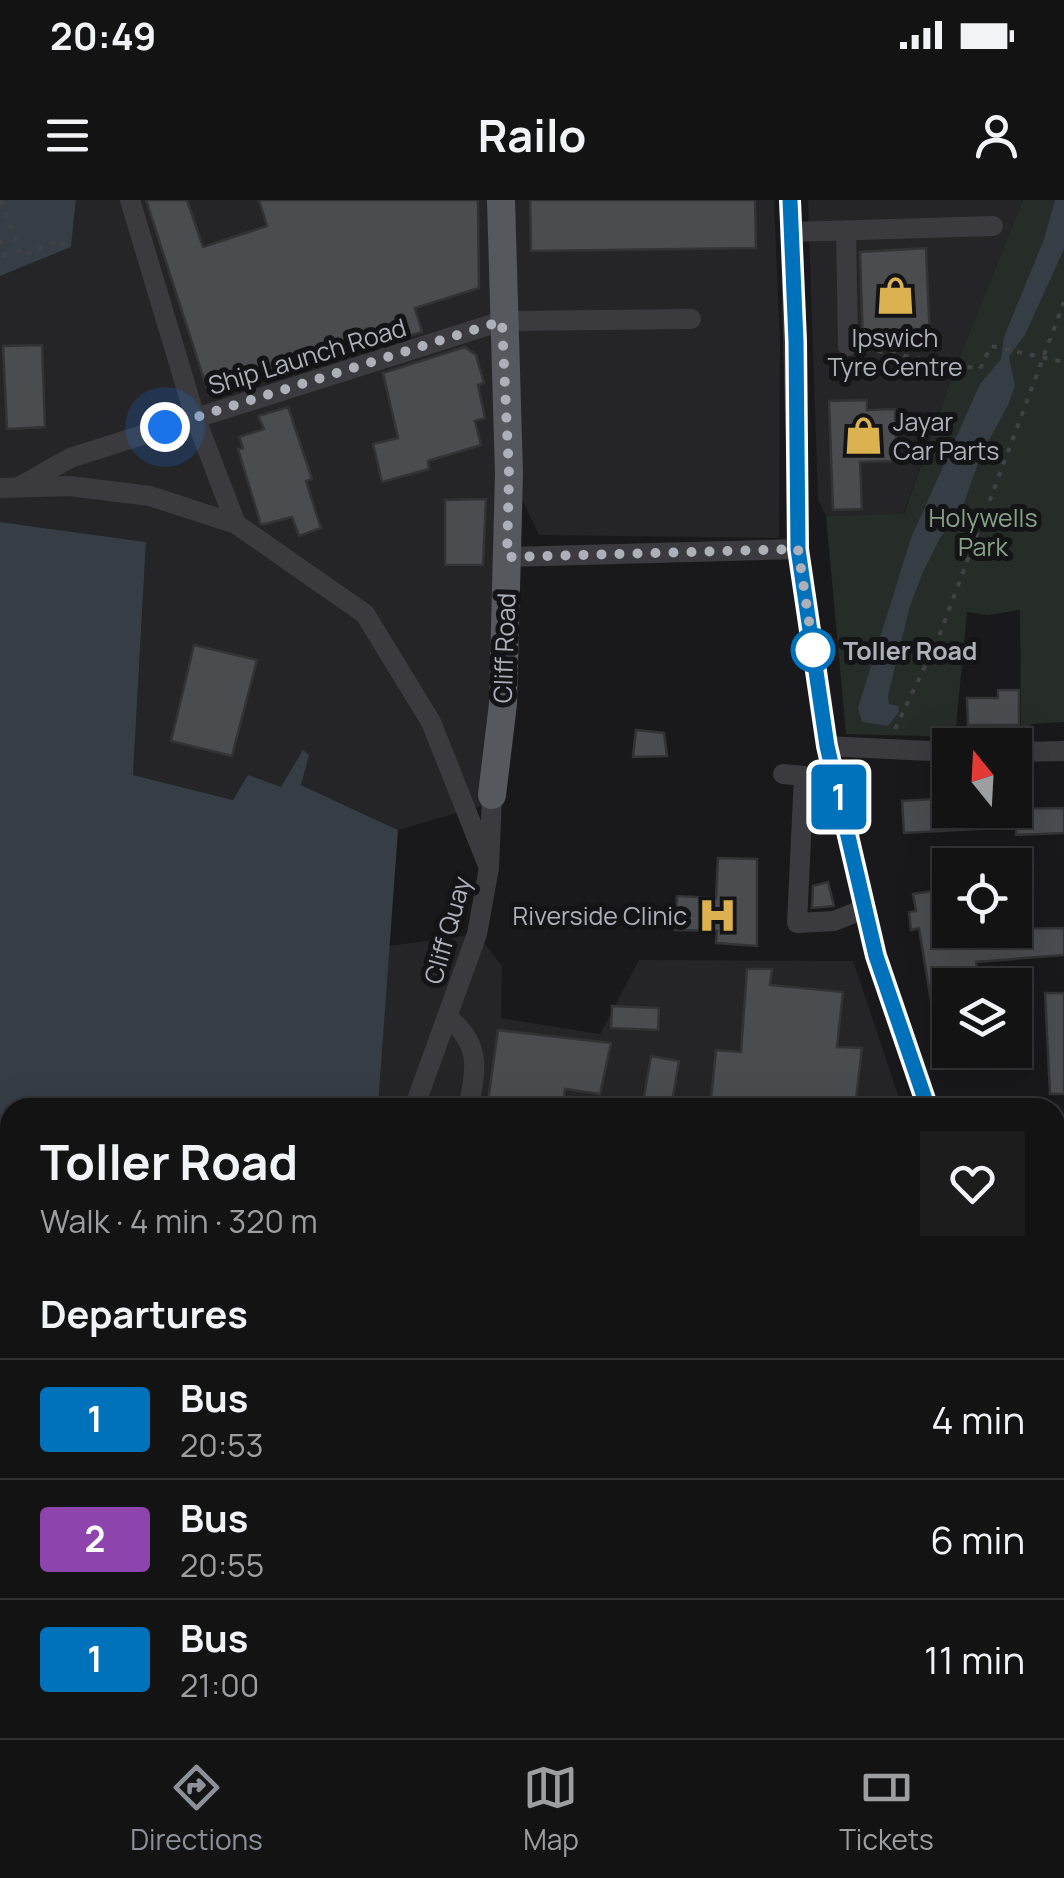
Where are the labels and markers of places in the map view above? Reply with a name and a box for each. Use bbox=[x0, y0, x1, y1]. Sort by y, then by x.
shop icon: Ipswich Tyre Centre bbox=[874, 275, 916, 317]
place label: Ipswich Tyre Centre bbox=[827, 320, 963, 384]
place label: Jayar Car Parts bbox=[893, 404, 999, 468]
shop icon: Jayar Car Parts bbox=[842, 414, 884, 456]
marker: Toller Road bbox=[792, 629, 834, 671]
place label: Toller Road bbox=[843, 633, 977, 668]
hospital icon: Riverside Clinic bbox=[696, 894, 738, 936]
place label: Riverside Clinic bbox=[513, 898, 687, 933]

